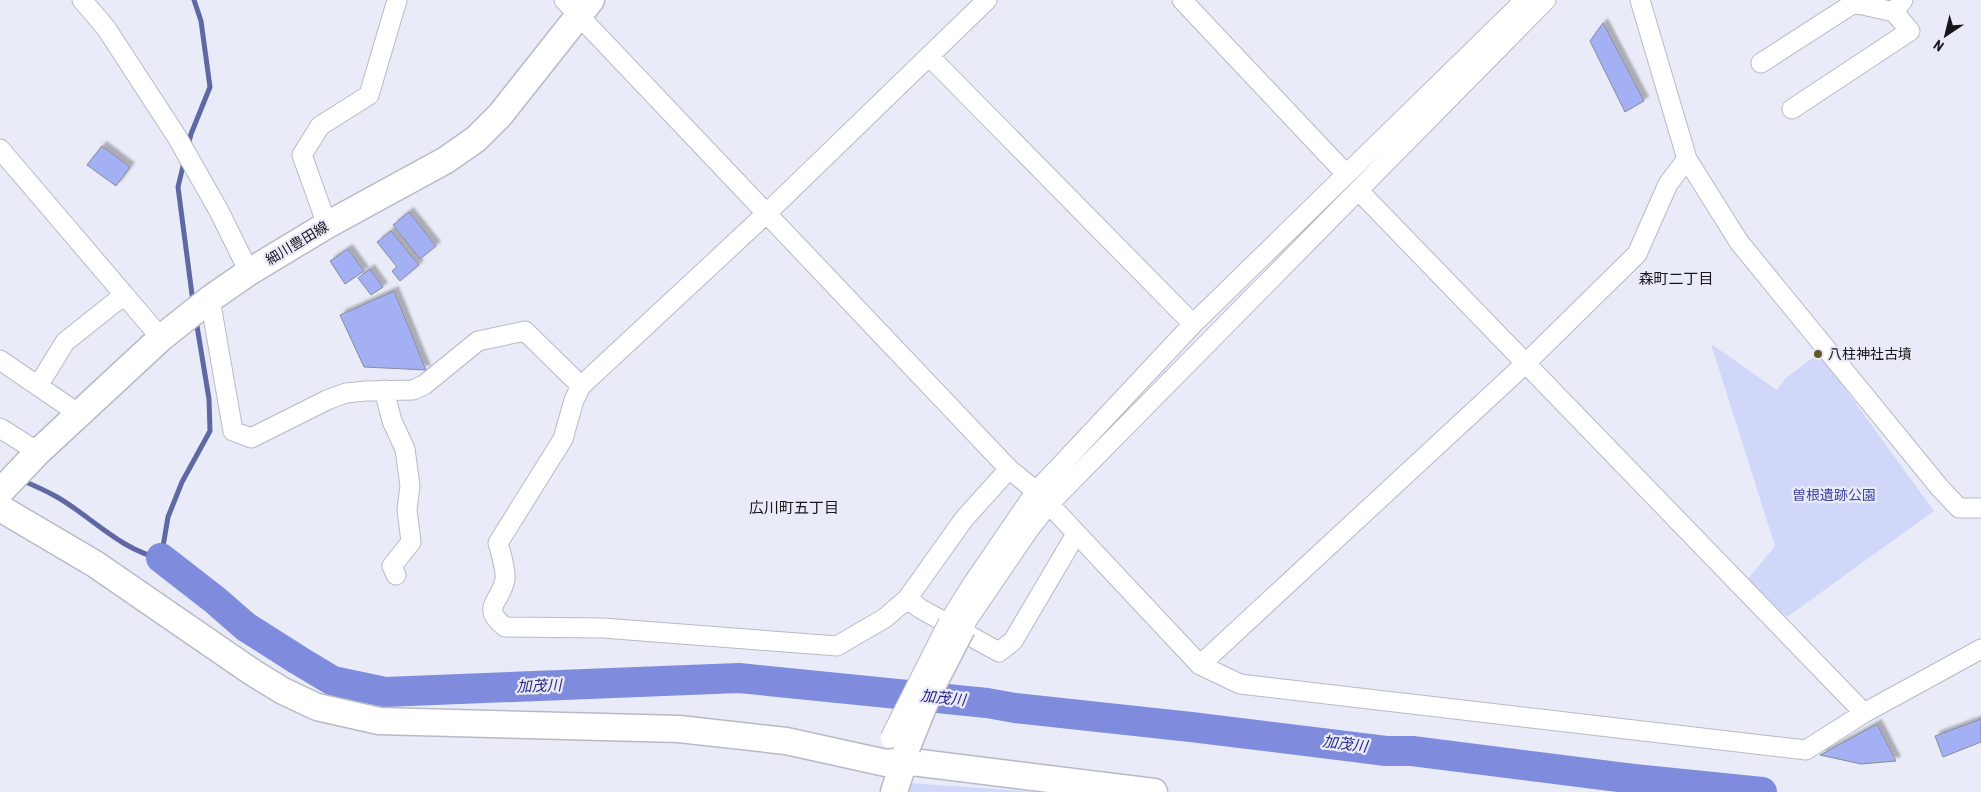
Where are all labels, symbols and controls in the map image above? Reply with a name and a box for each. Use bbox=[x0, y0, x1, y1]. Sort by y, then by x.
north arrow bbox=[1921, 10, 1971, 60]
text: N bbox=[1930, 37, 1947, 55]
street label: 細川豊田線 bbox=[263, 218, 331, 268]
district label: 森町二丁目 bbox=[1638, 270, 1714, 288]
place label: 八柱神社古墳 bbox=[1828, 346, 1912, 362]
marker: 八柱神社古墳 bbox=[1812, 348, 1824, 360]
park label: 曽根遺跡公園 bbox=[1792, 487, 1876, 503]
district label: 広川町五丁目 bbox=[749, 499, 839, 517]
water label: 加茂川 bbox=[516, 676, 564, 696]
water label: 加茂川 bbox=[920, 687, 968, 710]
water label: 加茂川 bbox=[1322, 732, 1370, 756]

